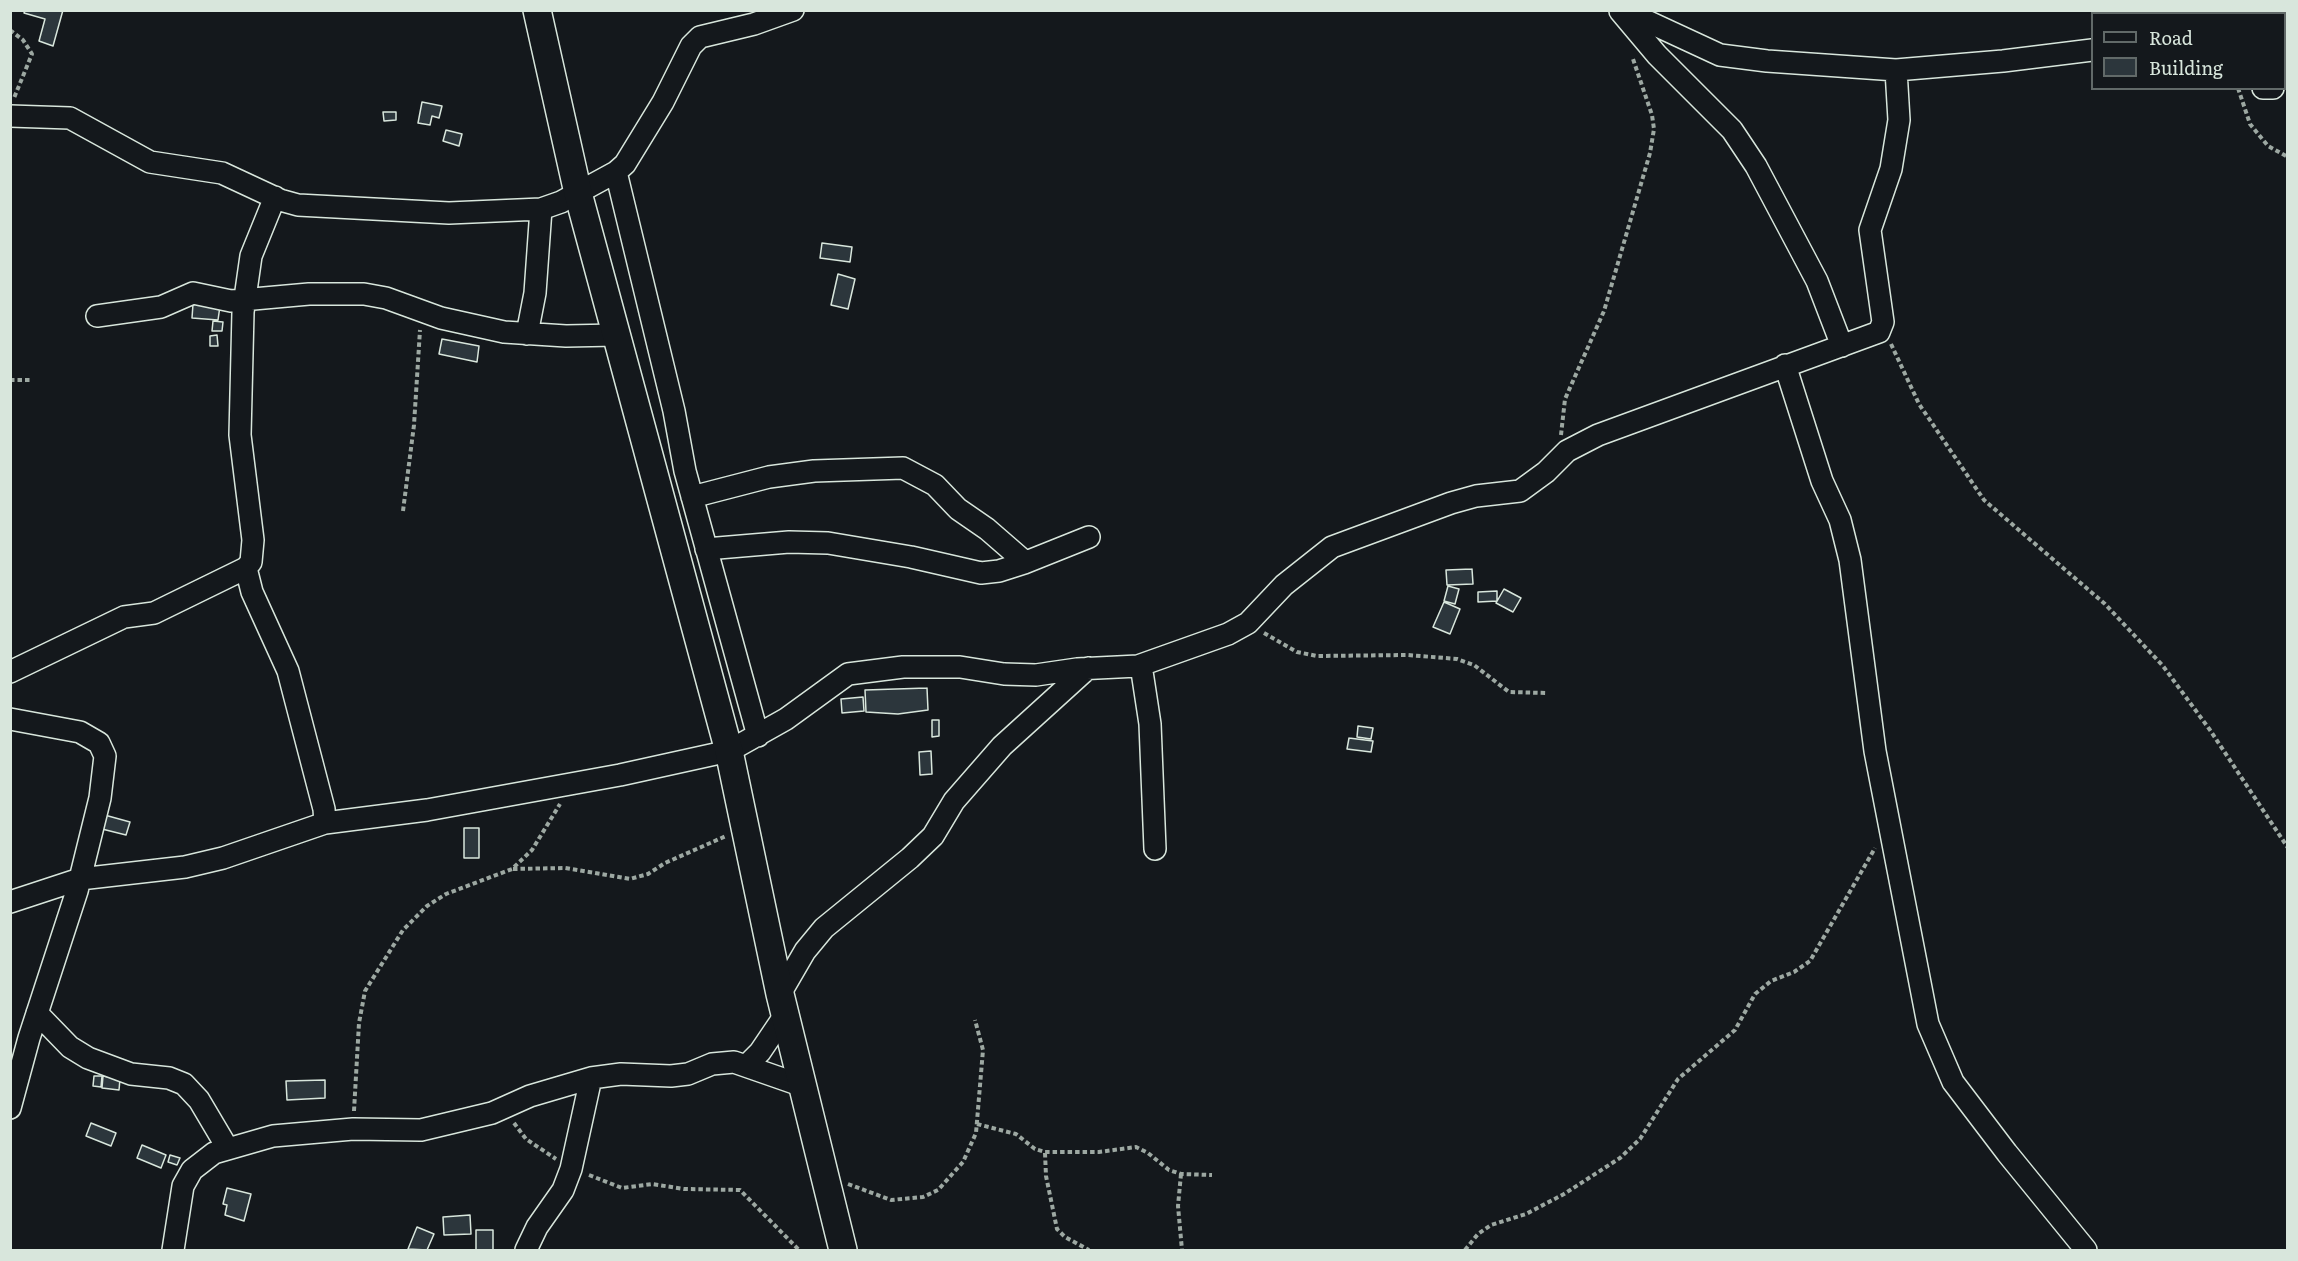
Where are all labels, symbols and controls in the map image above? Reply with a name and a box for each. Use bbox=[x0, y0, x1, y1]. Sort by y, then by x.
legend bbox=[2091, 12, 2286, 90]
text: Road bbox=[2149, 24, 2193, 51]
text: Building bbox=[2149, 54, 2223, 81]

